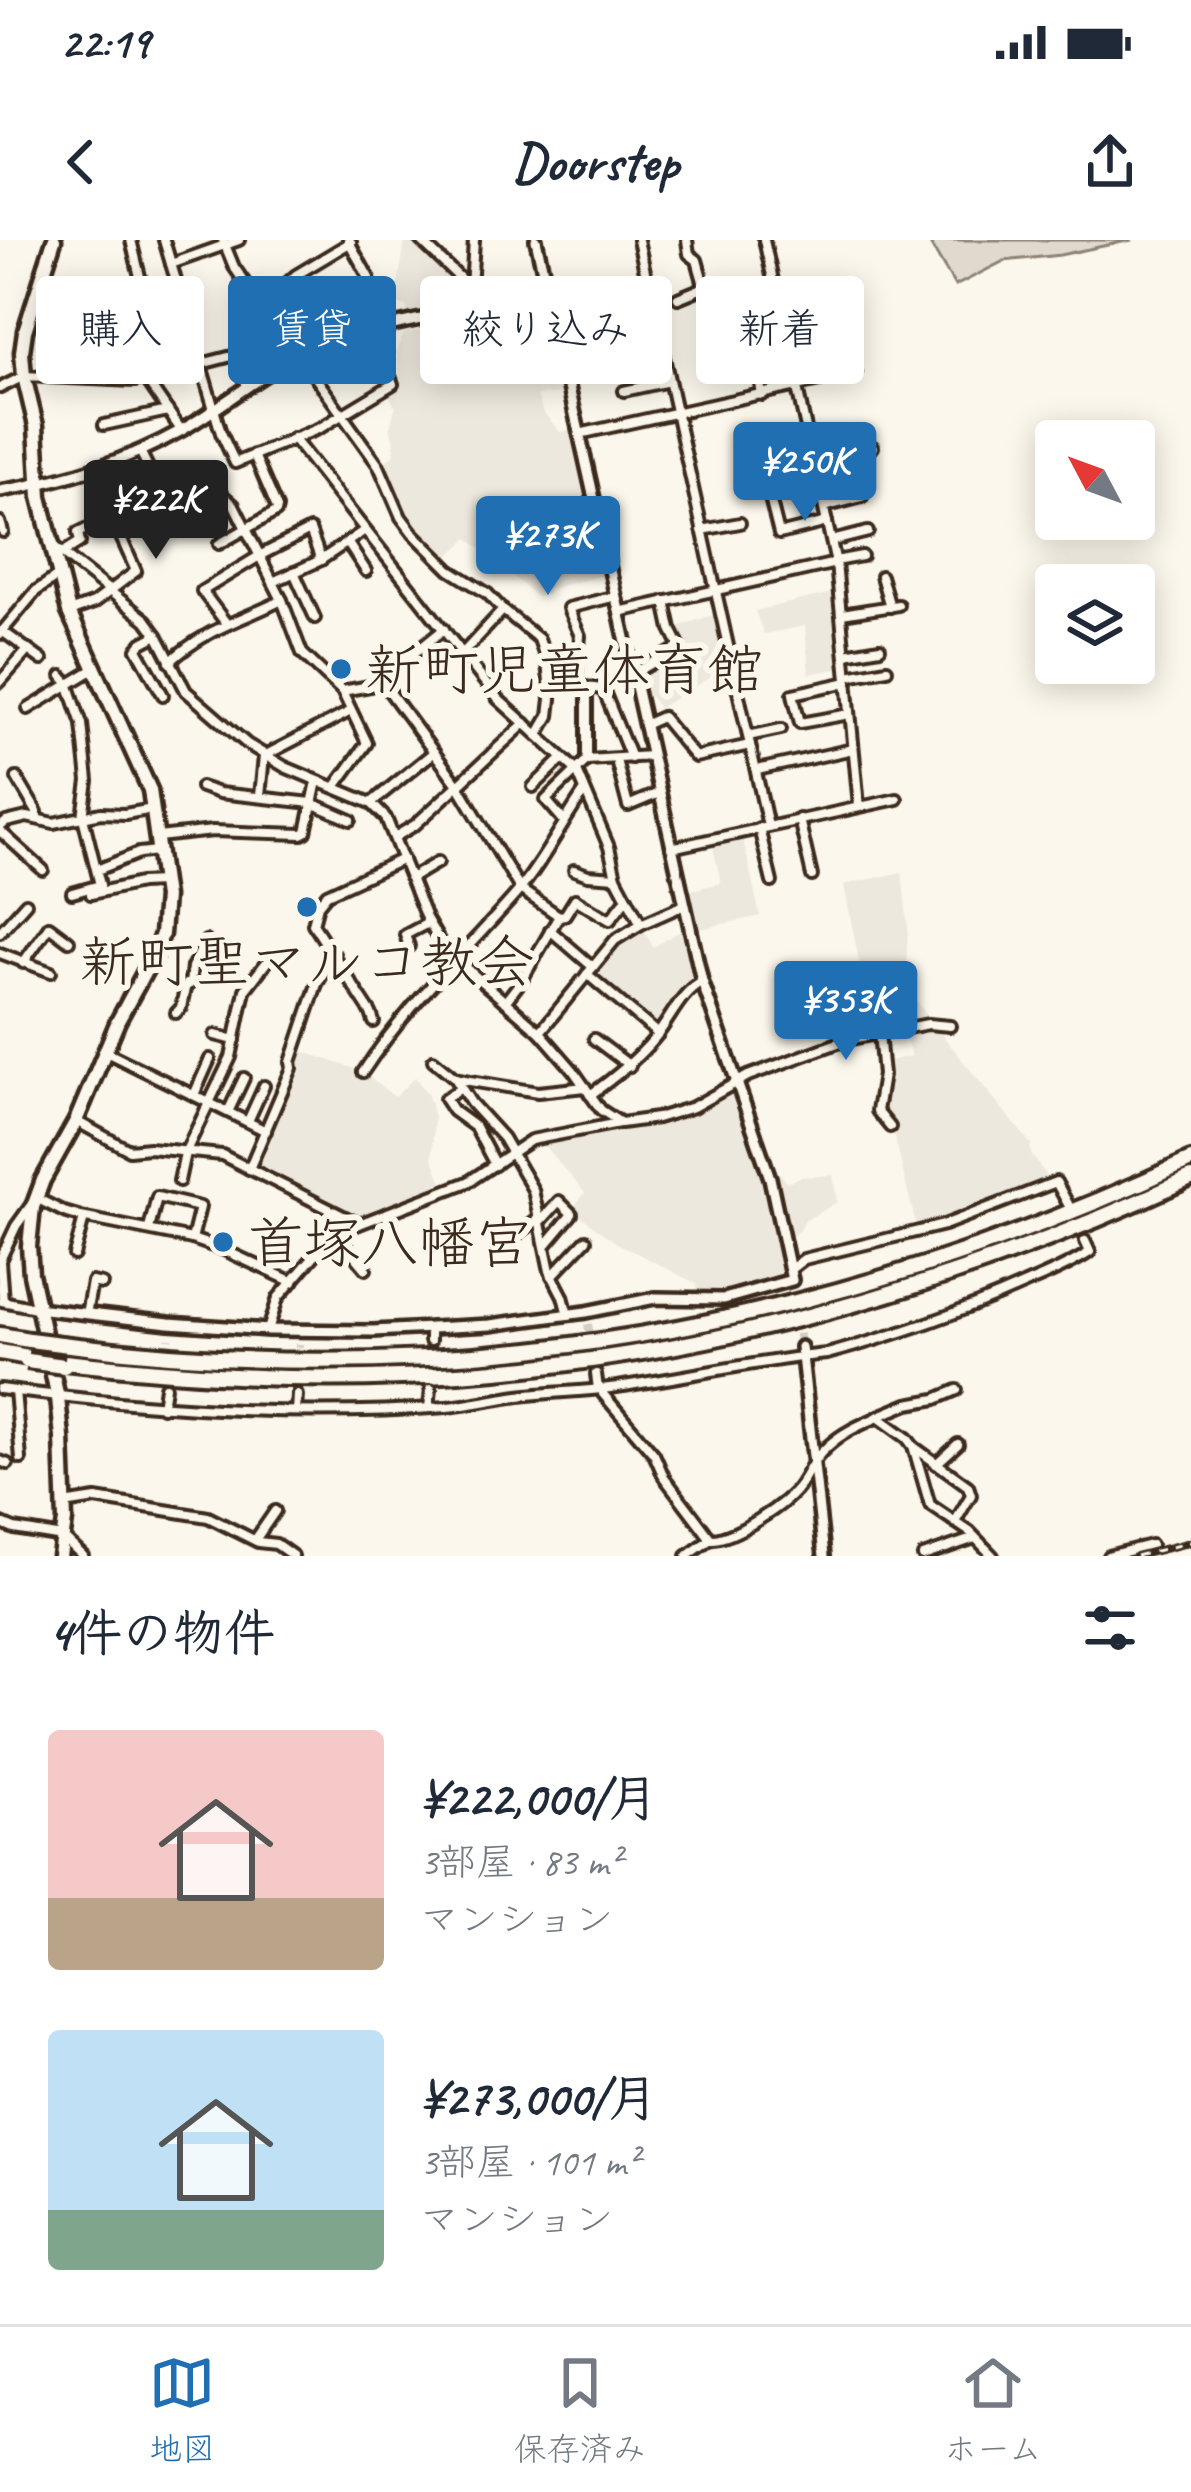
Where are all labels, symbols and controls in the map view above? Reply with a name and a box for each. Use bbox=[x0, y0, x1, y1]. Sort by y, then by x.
text: 22:19 bbox=[60, 14, 149, 71]
text: Doorstep bbox=[513, 128, 679, 196]
icon: back bbox=[48, 129, 114, 195]
icon: share bbox=[1077, 129, 1143, 195]
chip: 購入 bbox=[36, 276, 204, 384]
chip: 賃貸 bbox=[228, 276, 396, 384]
chip: 絞り込み bbox=[420, 276, 672, 384]
chip: 新着 bbox=[696, 276, 864, 384]
north arrow bbox=[1035, 420, 1155, 540]
map controls bbox=[1035, 420, 1155, 684]
pin: ¥250K bbox=[721, 422, 889, 524]
text: ¥250K bbox=[760, 436, 850, 485]
pin: ¥222K bbox=[72, 460, 240, 562]
text: ¥222K bbox=[111, 474, 201, 523]
pin: ¥273K bbox=[464, 496, 632, 598]
text: ¥273K bbox=[503, 510, 593, 559]
button: layers bbox=[1035, 564, 1155, 684]
place label: 新町児童体育館 bbox=[365, 634, 764, 706]
marker: 新町児童体育館 bbox=[328, 656, 354, 682]
marker: 新町聖マルコ教会 bbox=[294, 894, 320, 920]
place label: 新町聖マルコ教会 bbox=[80, 926, 534, 998]
pin: ¥353K bbox=[762, 961, 930, 1063]
text: ¥353K bbox=[801, 975, 891, 1024]
place label: 首塚八幡宮 bbox=[247, 1207, 532, 1279]
marker: 首塚八幡宮 bbox=[210, 1229, 236, 1255]
icon: filters bbox=[1077, 1595, 1143, 1661]
text: 4件の物件 bbox=[48, 1601, 275, 1665]
text: ¥222,000/月 bbox=[420, 1766, 659, 1830]
icon: home bbox=[144, 1778, 288, 1922]
text: 3部屋 · 83 m² bbox=[420, 1838, 621, 1887]
text: マンション bbox=[420, 1895, 613, 1944]
text: ¥273,000/月 bbox=[420, 2066, 658, 2130]
icon: home bbox=[144, 2078, 288, 2222]
text: 3部屋 · 101 m² bbox=[420, 2138, 638, 2187]
text: マンション bbox=[420, 2195, 613, 2244]
tab: 地図 bbox=[149, 2350, 215, 2470]
tab: 保存済み bbox=[514, 2350, 646, 2470]
tab: ホーム bbox=[944, 2350, 1042, 2470]

